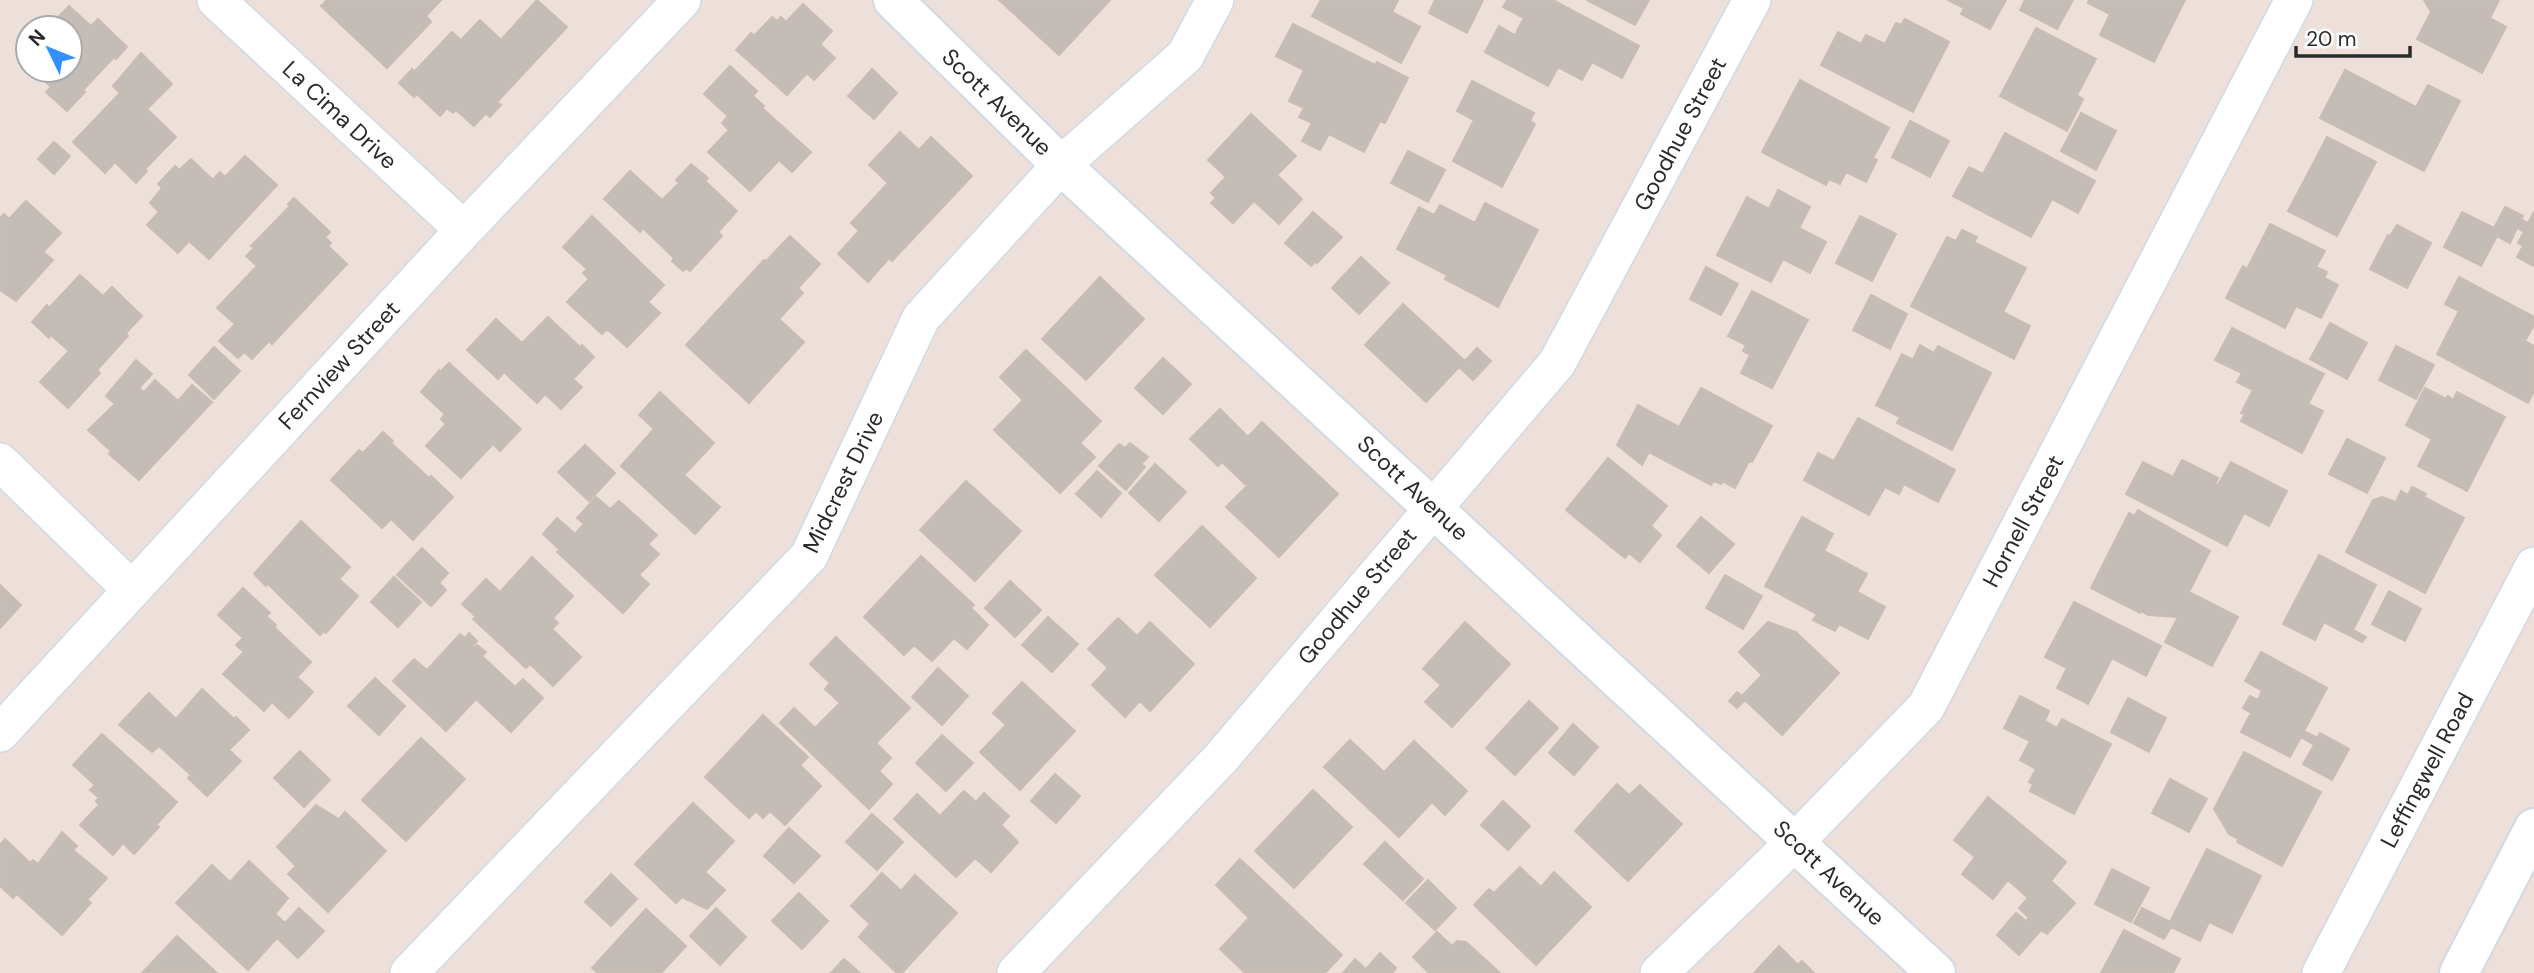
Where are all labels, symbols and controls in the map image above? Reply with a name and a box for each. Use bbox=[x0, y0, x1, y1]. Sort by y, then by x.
north arrow bbox=[14, 14, 84, 84]
scale bar bbox=[2296, 14, 2410, 58]
text: N bbox=[23, 24, 51, 51]
text: 20 m bbox=[2306, 25, 2357, 53]
street label: Scott Avenue bbox=[936, 42, 1058, 162]
street label: Goodhue Street bbox=[1627, 52, 1733, 216]
street label: La Cima Drive bbox=[276, 54, 404, 176]
street label: Fernview Street bbox=[272, 294, 406, 436]
street label: Midcrest Drive bbox=[796, 406, 890, 558]
street label: Scott Avenue bbox=[1351, 429, 1475, 547]
street label: Hornell Street bbox=[1976, 450, 2070, 592]
street label: Goodhue Street bbox=[1291, 521, 1423, 671]
street label: Leffingwell Road bbox=[2373, 687, 2481, 853]
street label: Scott Avenue bbox=[1767, 814, 1891, 932]

